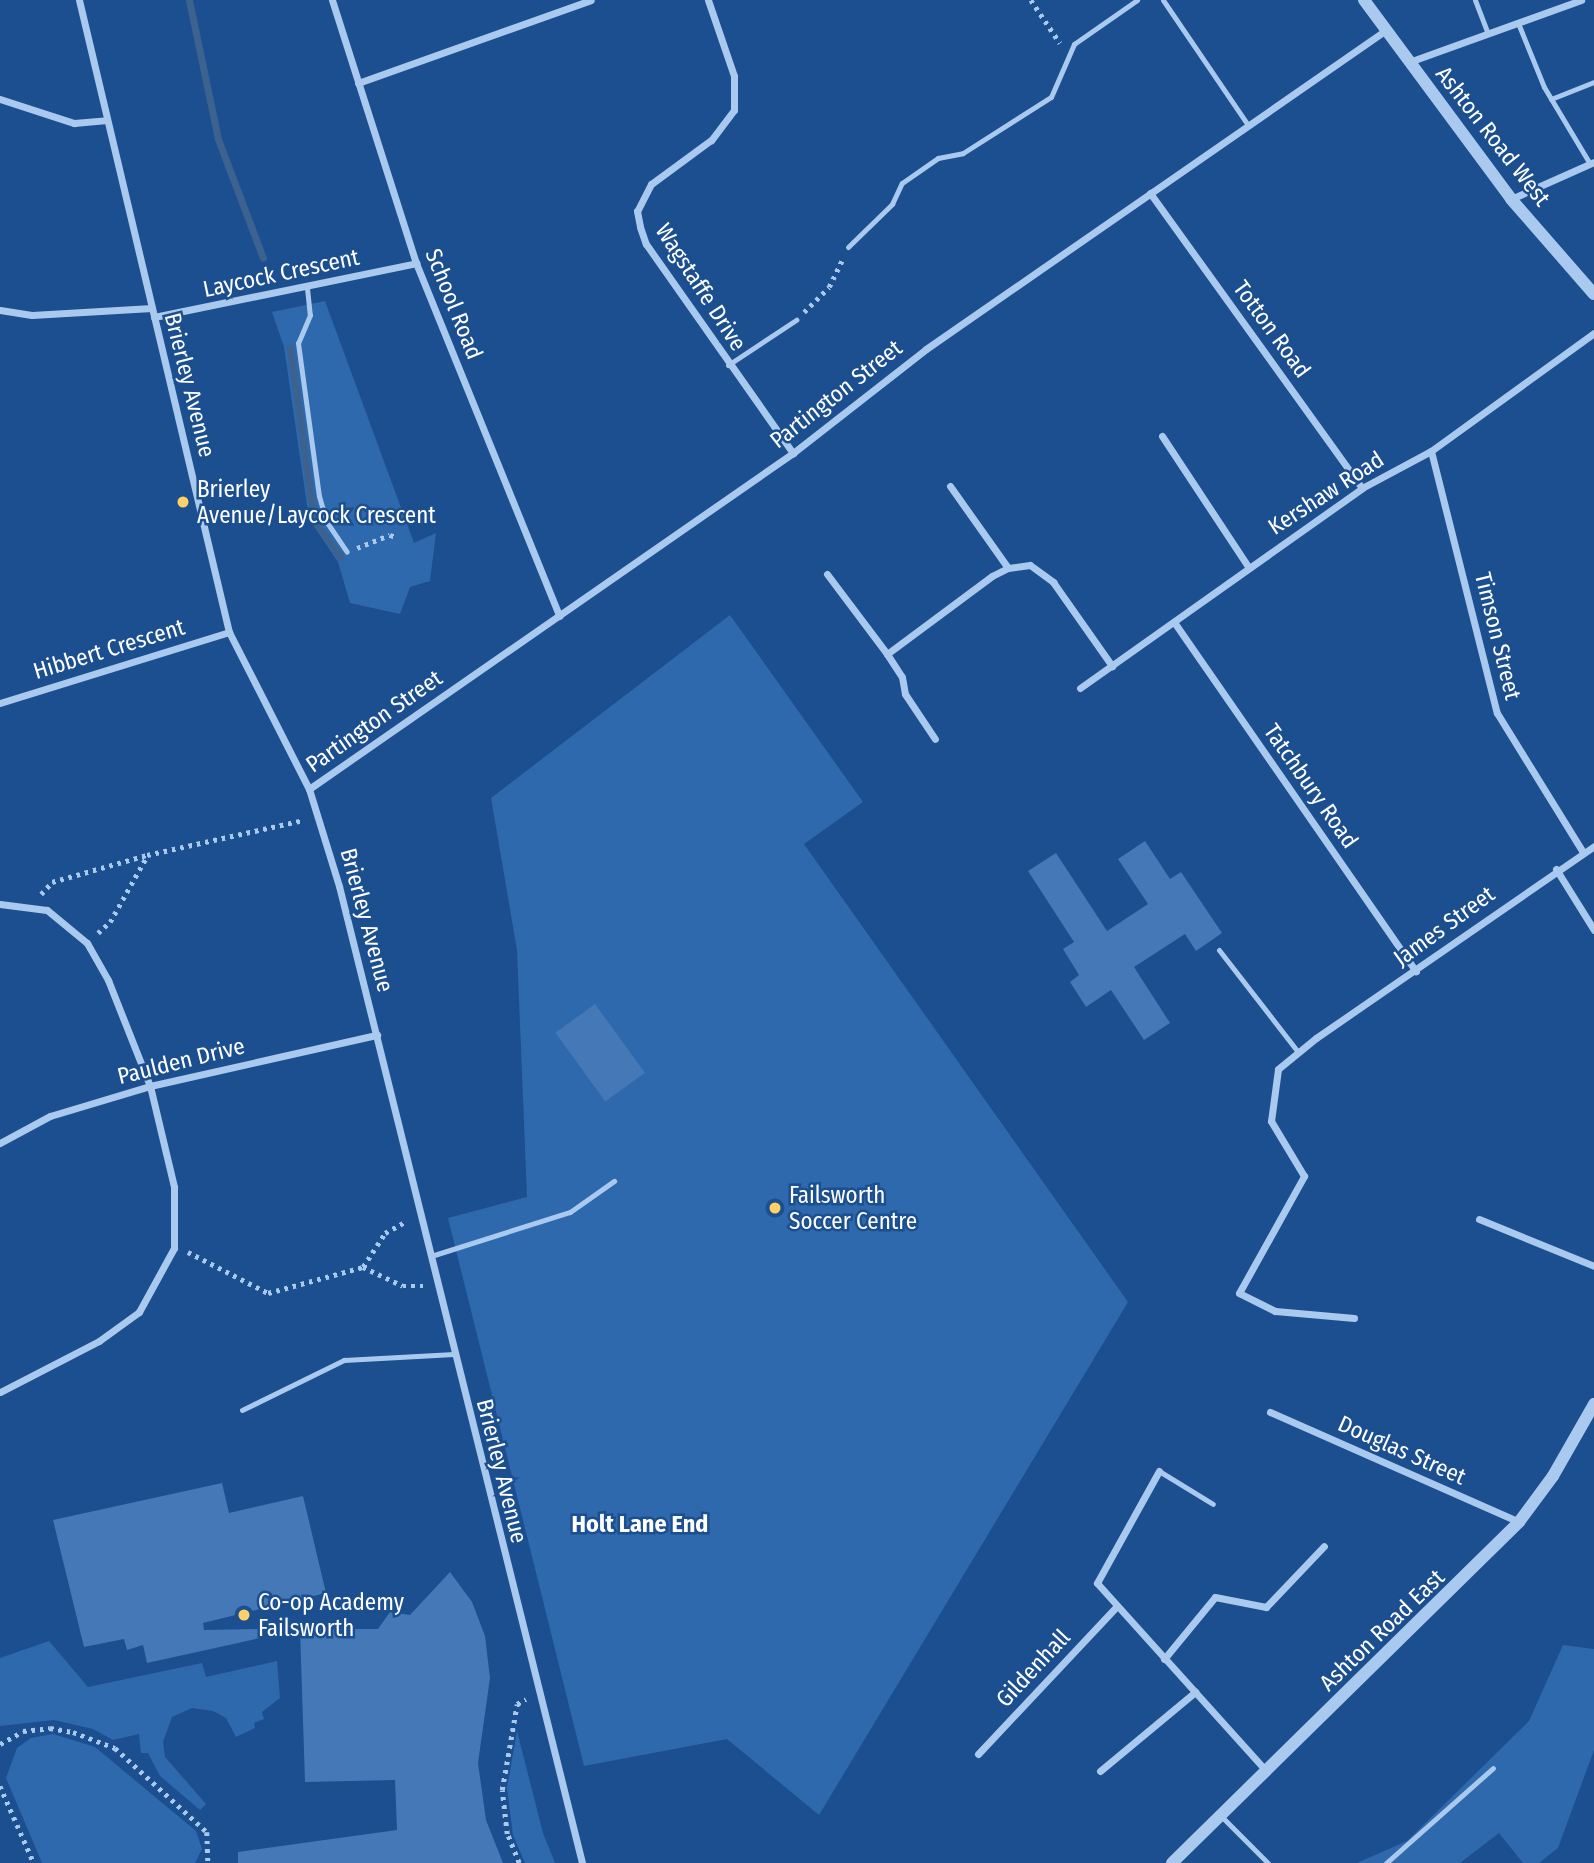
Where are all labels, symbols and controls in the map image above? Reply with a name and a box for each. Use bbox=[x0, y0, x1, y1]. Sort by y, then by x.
street label: Ashton Road West bbox=[1430, 61, 1556, 211]
street label: Wagstaffe Drive bbox=[650, 218, 752, 356]
street label: Laycock Crescent bbox=[200, 243, 362, 303]
street label: School Road bbox=[419, 245, 489, 363]
street label: Totton Road bbox=[1227, 275, 1317, 383]
street label: Brierley Avenue bbox=[159, 310, 221, 460]
street label: Partington Street bbox=[765, 334, 907, 454]
street label: Kershaw Road bbox=[1263, 445, 1389, 541]
place label: Brierley Avenue/Laycock Crescent bbox=[197, 475, 436, 529]
marker: Brierley Avenue/Laycock Crescent bbox=[175, 494, 191, 510]
street label: Timson Street bbox=[1469, 570, 1527, 702]
street label: Hibbert Crescent bbox=[30, 613, 188, 685]
street label: Partington Street bbox=[301, 664, 447, 778]
street label: Tatchbury Road bbox=[1258, 718, 1364, 854]
street label: Brierley Avenue bbox=[335, 845, 399, 995]
street label: James Street bbox=[1388, 880, 1500, 972]
street label: Paulden Drive bbox=[115, 1032, 247, 1090]
place label: Failsworth Soccer Centre bbox=[789, 1181, 917, 1235]
marker: Failsworth Soccer Centre bbox=[767, 1200, 783, 1216]
street label: Brierley Avenue bbox=[471, 1396, 533, 1546]
street label: Douglas Street bbox=[1334, 1410, 1470, 1490]
district label: Holt Lane End bbox=[572, 1511, 708, 1539]
street label: Ashton Road East bbox=[1314, 1563, 1450, 1697]
place label: Co-op Academy Failsworth bbox=[258, 1588, 404, 1642]
marker: Co-op Academy Failsworth bbox=[236, 1607, 252, 1623]
street label: Gildenhall bbox=[990, 1623, 1076, 1713]

